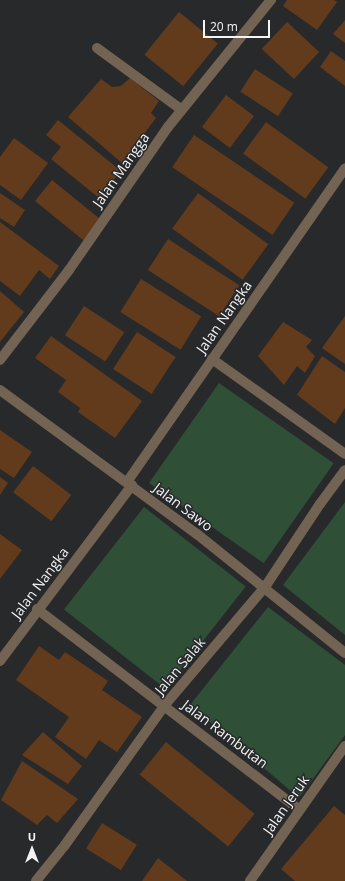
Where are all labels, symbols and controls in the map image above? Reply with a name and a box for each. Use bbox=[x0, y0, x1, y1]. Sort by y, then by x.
scale bar bbox=[205, 12, 272, 38]
text: 20 m bbox=[210, 18, 238, 35]
street label: Jalan Mangga bbox=[89, 130, 153, 210]
street label: Jalan Nangka bbox=[193, 277, 255, 357]
street label: Jalan Sawo bbox=[150, 479, 216, 535]
street label: Jalan Nangka bbox=[8, 544, 72, 622]
street label: Jalan Salak bbox=[151, 634, 209, 698]
street label: Jalan Rambutan bbox=[179, 696, 271, 772]
street label: Jalan Jeruk bbox=[260, 772, 312, 838]
north arrow bbox=[12, 829, 52, 869]
text: U bbox=[28, 829, 36, 844]

